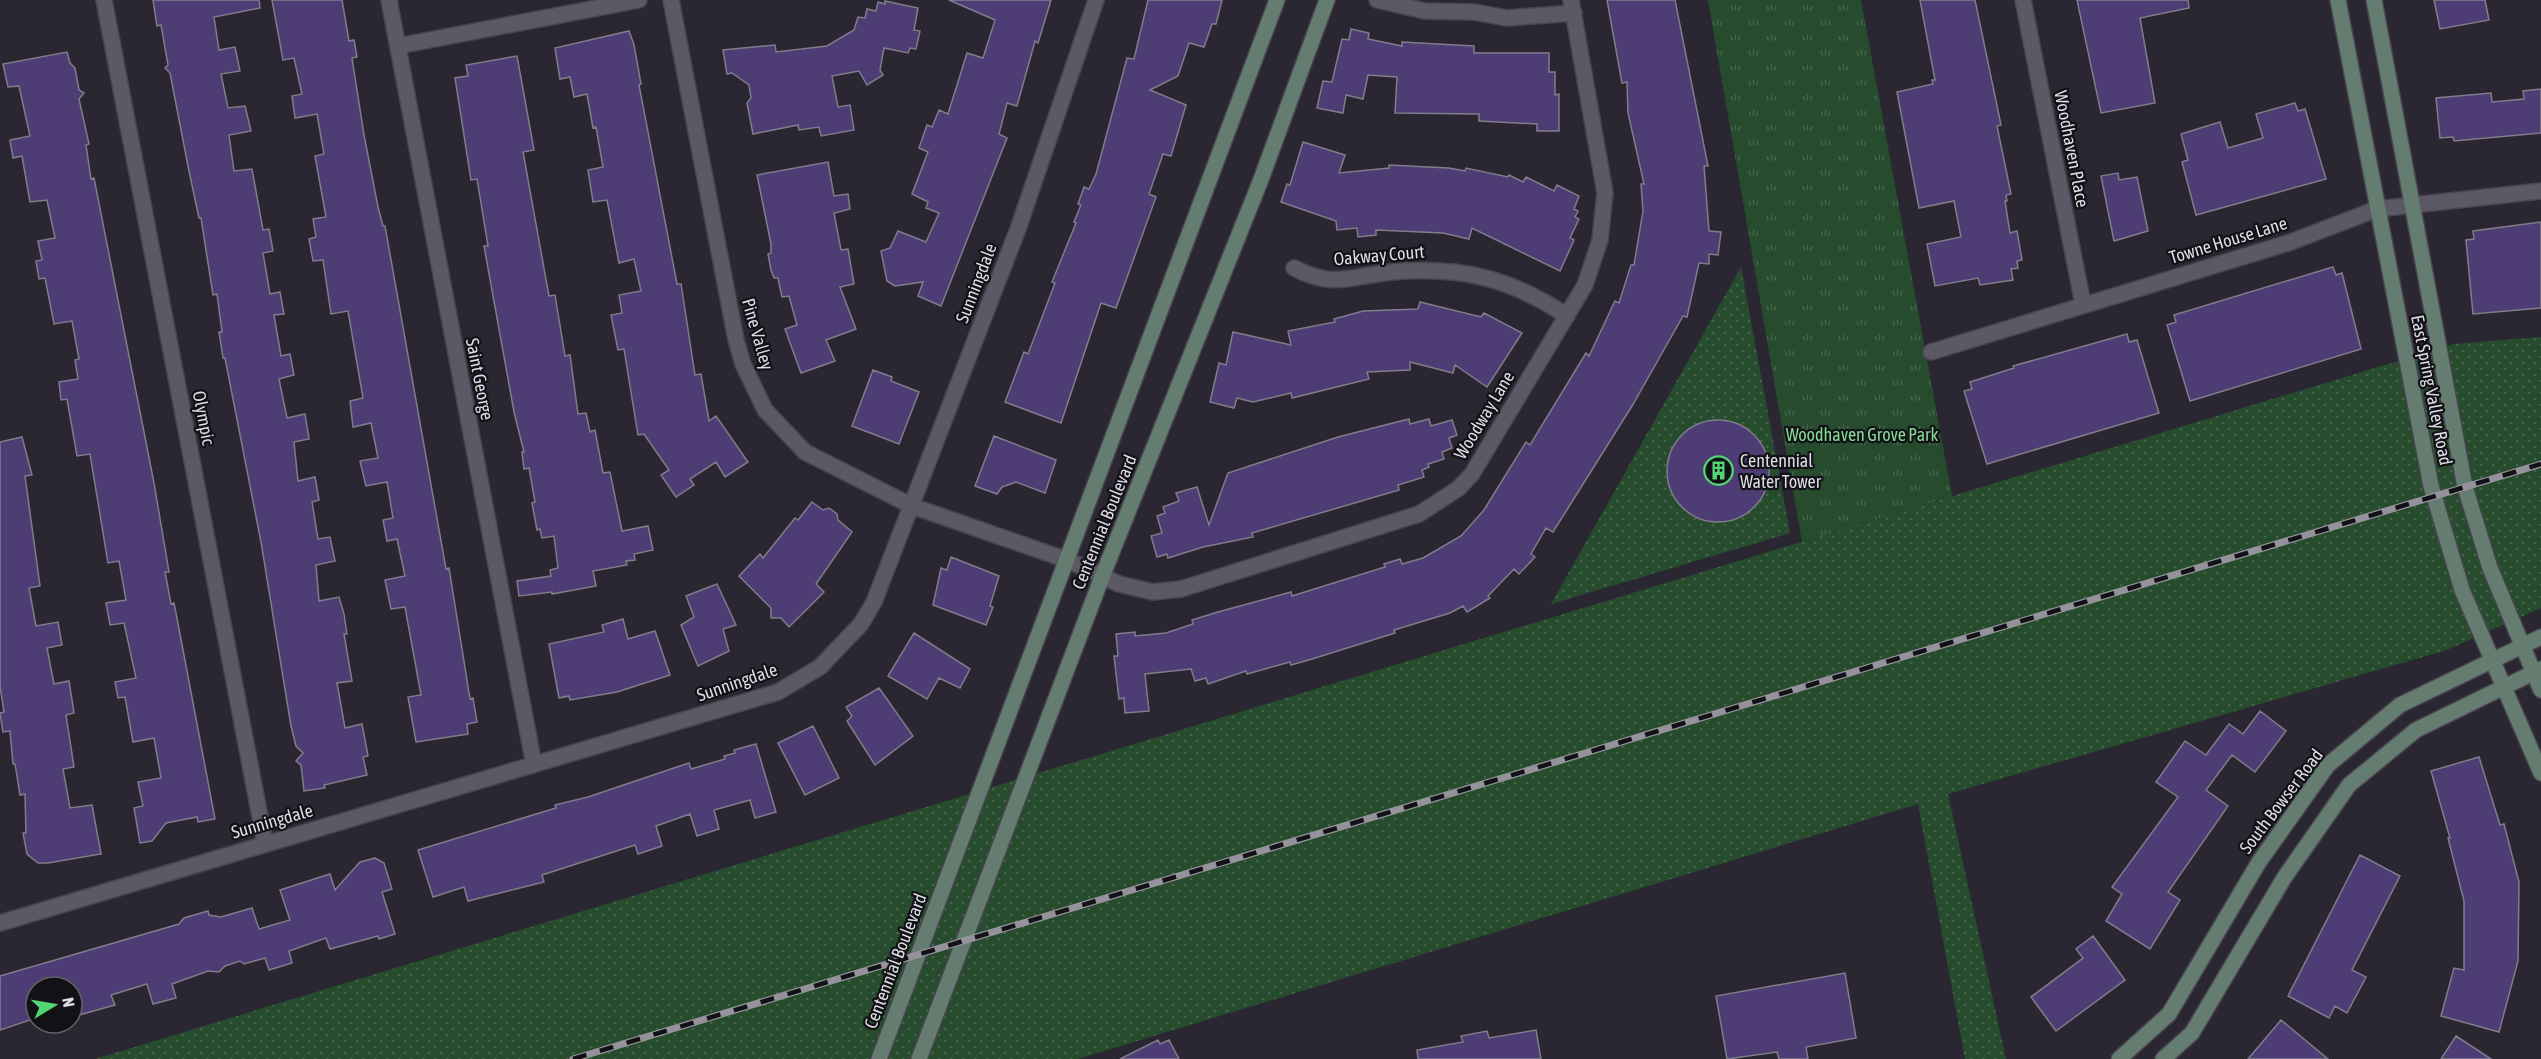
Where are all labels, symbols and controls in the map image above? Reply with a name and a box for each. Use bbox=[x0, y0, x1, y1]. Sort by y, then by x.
street label: Woodhaven Place bbox=[2050, 89, 2094, 209]
street label: Towne House Lane bbox=[2167, 212, 2289, 268]
street label: Sunningdale bbox=[951, 240, 1001, 326]
street label: Oakway Court bbox=[1333, 241, 1425, 269]
street label: Pine Valley bbox=[738, 296, 778, 372]
street label: East Spring Valley Road bbox=[2407, 313, 2457, 467]
street label: Saint George bbox=[462, 336, 498, 422]
street label: Woodway Lane bbox=[1449, 367, 1519, 463]
street label: Olympic bbox=[188, 389, 220, 447]
park label: Woodhaven Grove Park bbox=[1786, 424, 1938, 445]
place label: Centennial Water Tower bbox=[1740, 450, 1822, 492]
street label: Centennial Boulevard bbox=[1067, 452, 1141, 592]
building icon: Centennial Water Tower bbox=[1703, 454, 1735, 486]
street label: Sunningdale bbox=[694, 658, 780, 706]
street label: South Bowser Road bbox=[2235, 745, 2327, 857]
street label: Sunningdale bbox=[229, 799, 315, 843]
street label: Centennial Boulevard bbox=[860, 890, 930, 1032]
north arrow bbox=[24, 975, 84, 1035]
text: N bbox=[59, 996, 78, 1008]

